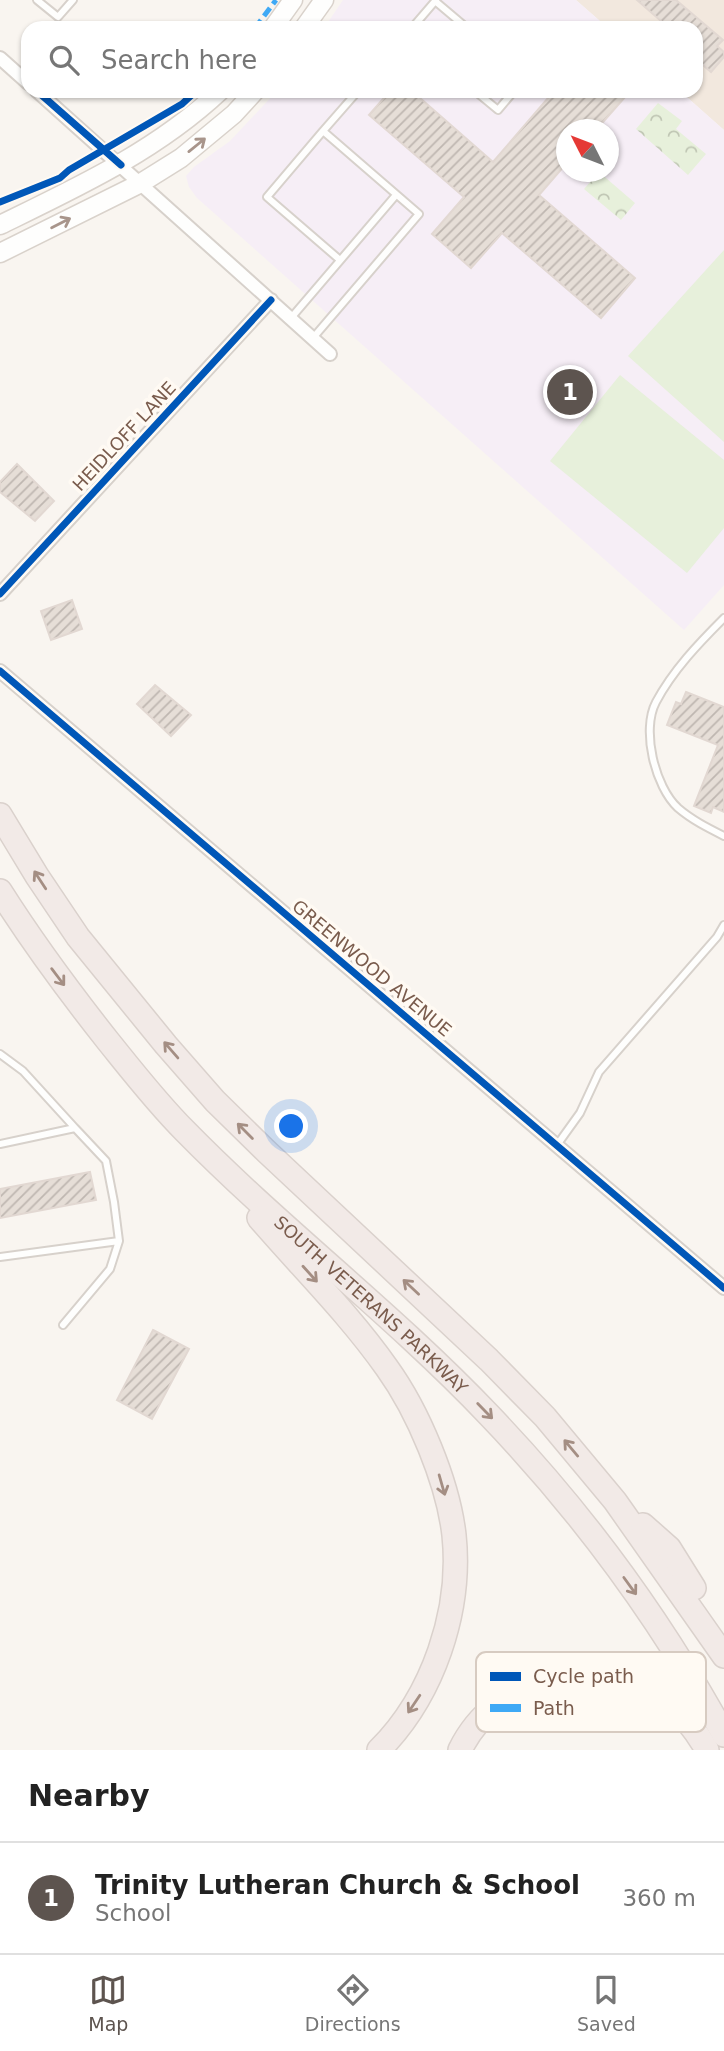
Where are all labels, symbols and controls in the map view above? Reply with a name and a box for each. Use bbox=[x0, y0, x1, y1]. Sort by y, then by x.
search box bbox=[21, 21, 703, 98]
icon: search bbox=[45, 41, 83, 79]
text: Search here bbox=[101, 45, 257, 75]
north arrow bbox=[556, 119, 619, 182]
one-way arrow bbox=[188, 138, 206, 153]
one-way arrow bbox=[50, 216, 71, 230]
pin: 1 bbox=[547, 366, 593, 418]
street label: HEIDLOFF LANE bbox=[68, 377, 180, 495]
one-way arrow bbox=[33, 871, 47, 890]
street label: GREENWOOD AVENUE bbox=[288, 895, 456, 1041]
one-way arrow bbox=[51, 967, 66, 985]
one-way arrow bbox=[163, 1041, 178, 1059]
your location bbox=[274, 1109, 308, 1143]
one-way arrow bbox=[237, 1123, 254, 1140]
street label: SOUTH VETERANS PARKWAY bbox=[270, 1211, 473, 1399]
one-way arrow bbox=[301, 1265, 318, 1282]
one-way arrow bbox=[403, 1278, 420, 1295]
one-way arrow bbox=[476, 1402, 493, 1419]
one-way arrow bbox=[563, 1440, 579, 1458]
one-way arrow bbox=[437, 1474, 450, 1496]
one-way arrow bbox=[623, 1576, 638, 1594]
legend bbox=[476, 1652, 706, 1732]
text: Cycle path bbox=[533, 1665, 634, 1687]
one-way arrow bbox=[407, 1694, 421, 1713]
text: Path bbox=[533, 1697, 575, 1719]
text: Nearby bbox=[28, 1778, 150, 1813]
text: Trinity Lutheran Church & School bbox=[95, 1870, 580, 1900]
text: 1 bbox=[43, 1885, 59, 1911]
text: 360 m bbox=[622, 1885, 696, 1911]
text: School bbox=[95, 1900, 171, 1926]
tab: Map bbox=[88, 1971, 128, 2035]
tab: Directions bbox=[305, 1971, 401, 2035]
tab: Saved bbox=[577, 1971, 636, 2035]

